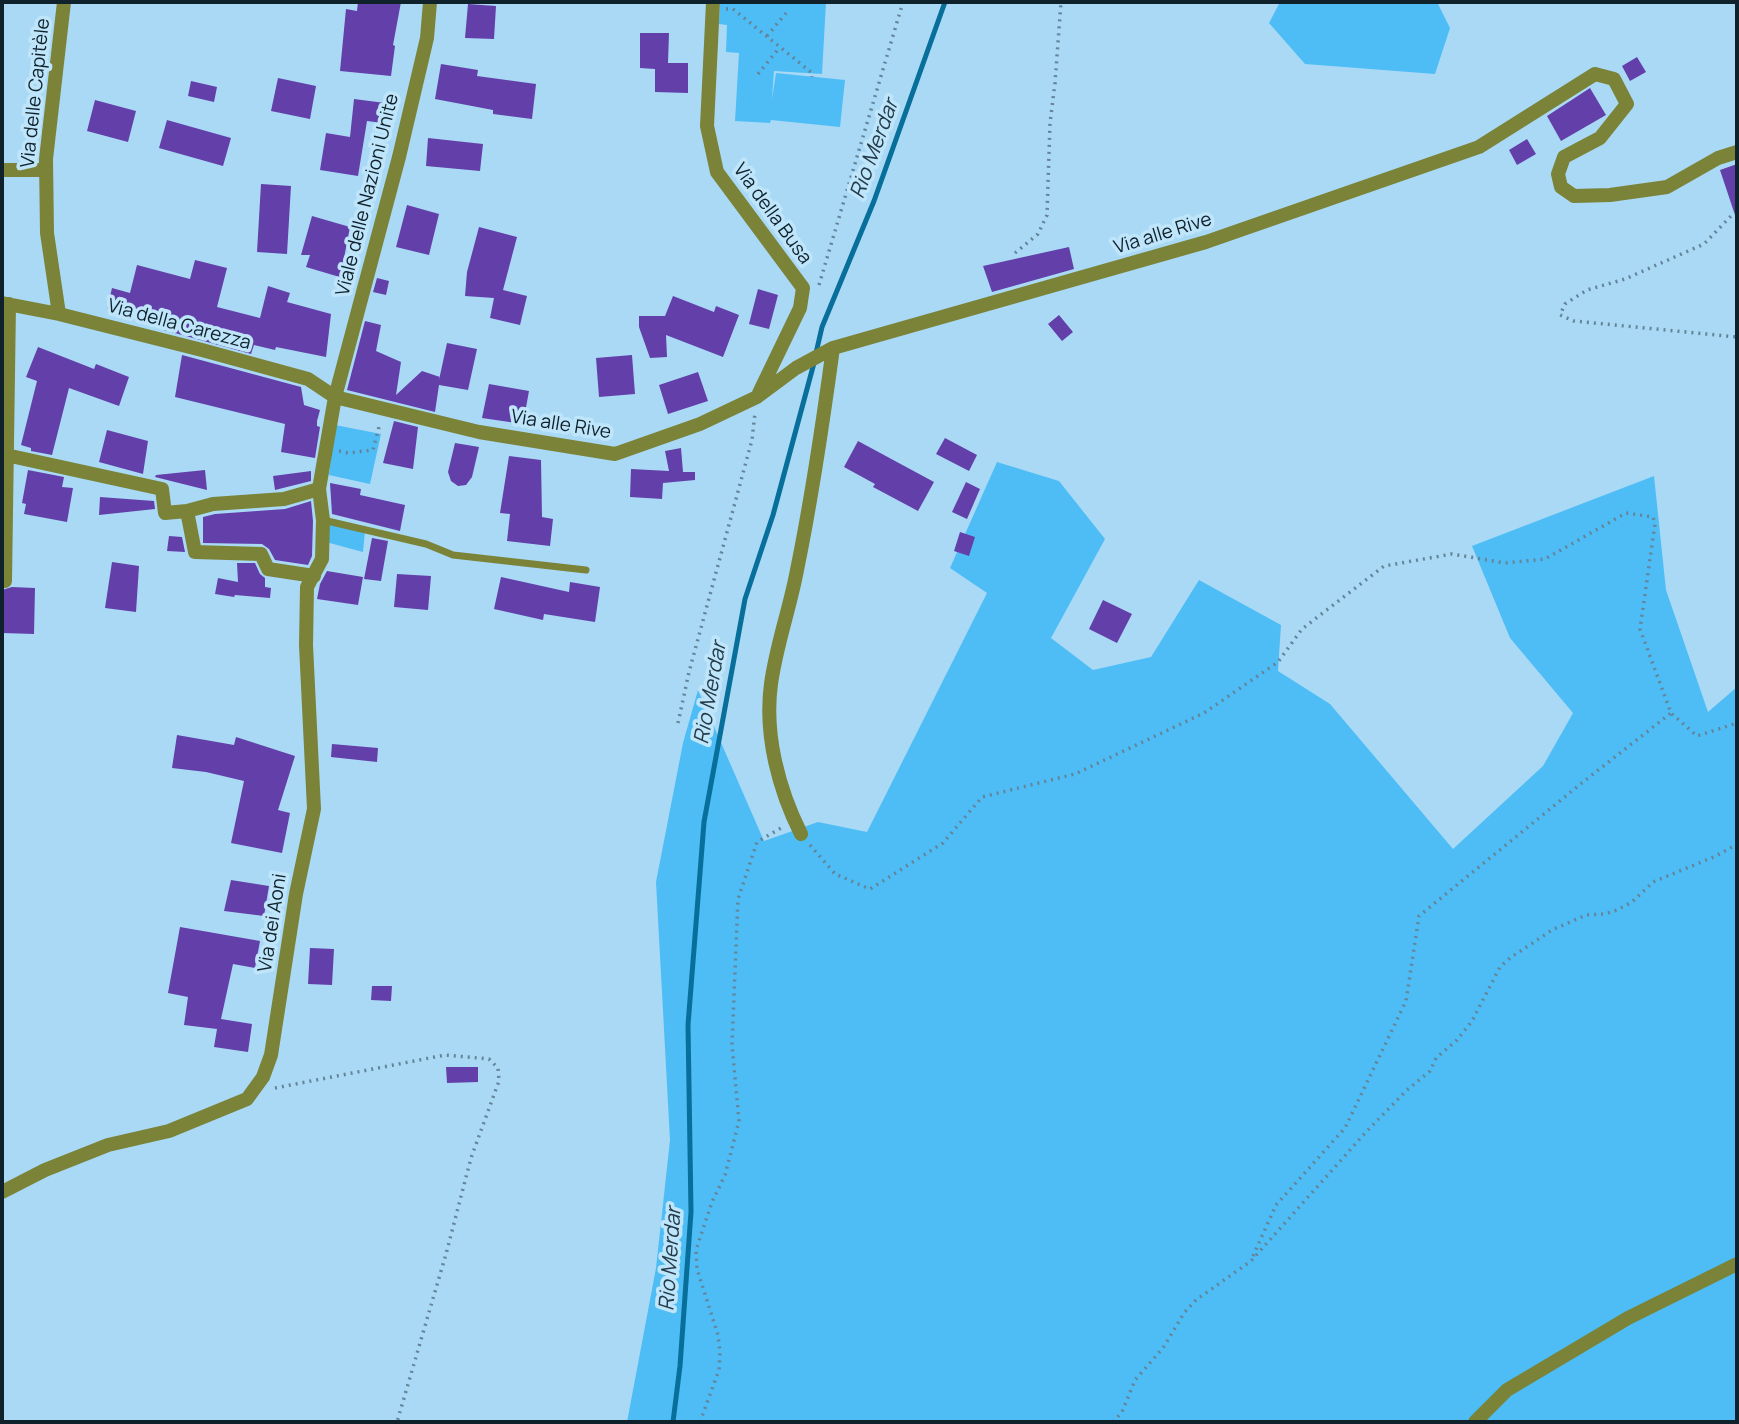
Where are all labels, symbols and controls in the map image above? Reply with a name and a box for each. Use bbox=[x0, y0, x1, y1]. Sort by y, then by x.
street label: Via delle Capitèle bbox=[17, 17, 55, 169]
street label: Viale delle Nazioni Unite bbox=[332, 91, 404, 299]
water label: Rio Merdar bbox=[845, 96, 905, 202]
street label: Via della Busa bbox=[728, 159, 816, 269]
street label: Via alle Rive bbox=[1111, 208, 1215, 260]
street label: Via della Carezza bbox=[105, 295, 253, 355]
street label: Via alle Rive bbox=[509, 406, 613, 444]
water label: Rio Merdar bbox=[690, 640, 732, 746]
street label: Via dei Aoni bbox=[254, 872, 292, 974]
water label: Rio Merdar bbox=[655, 1206, 687, 1312]

